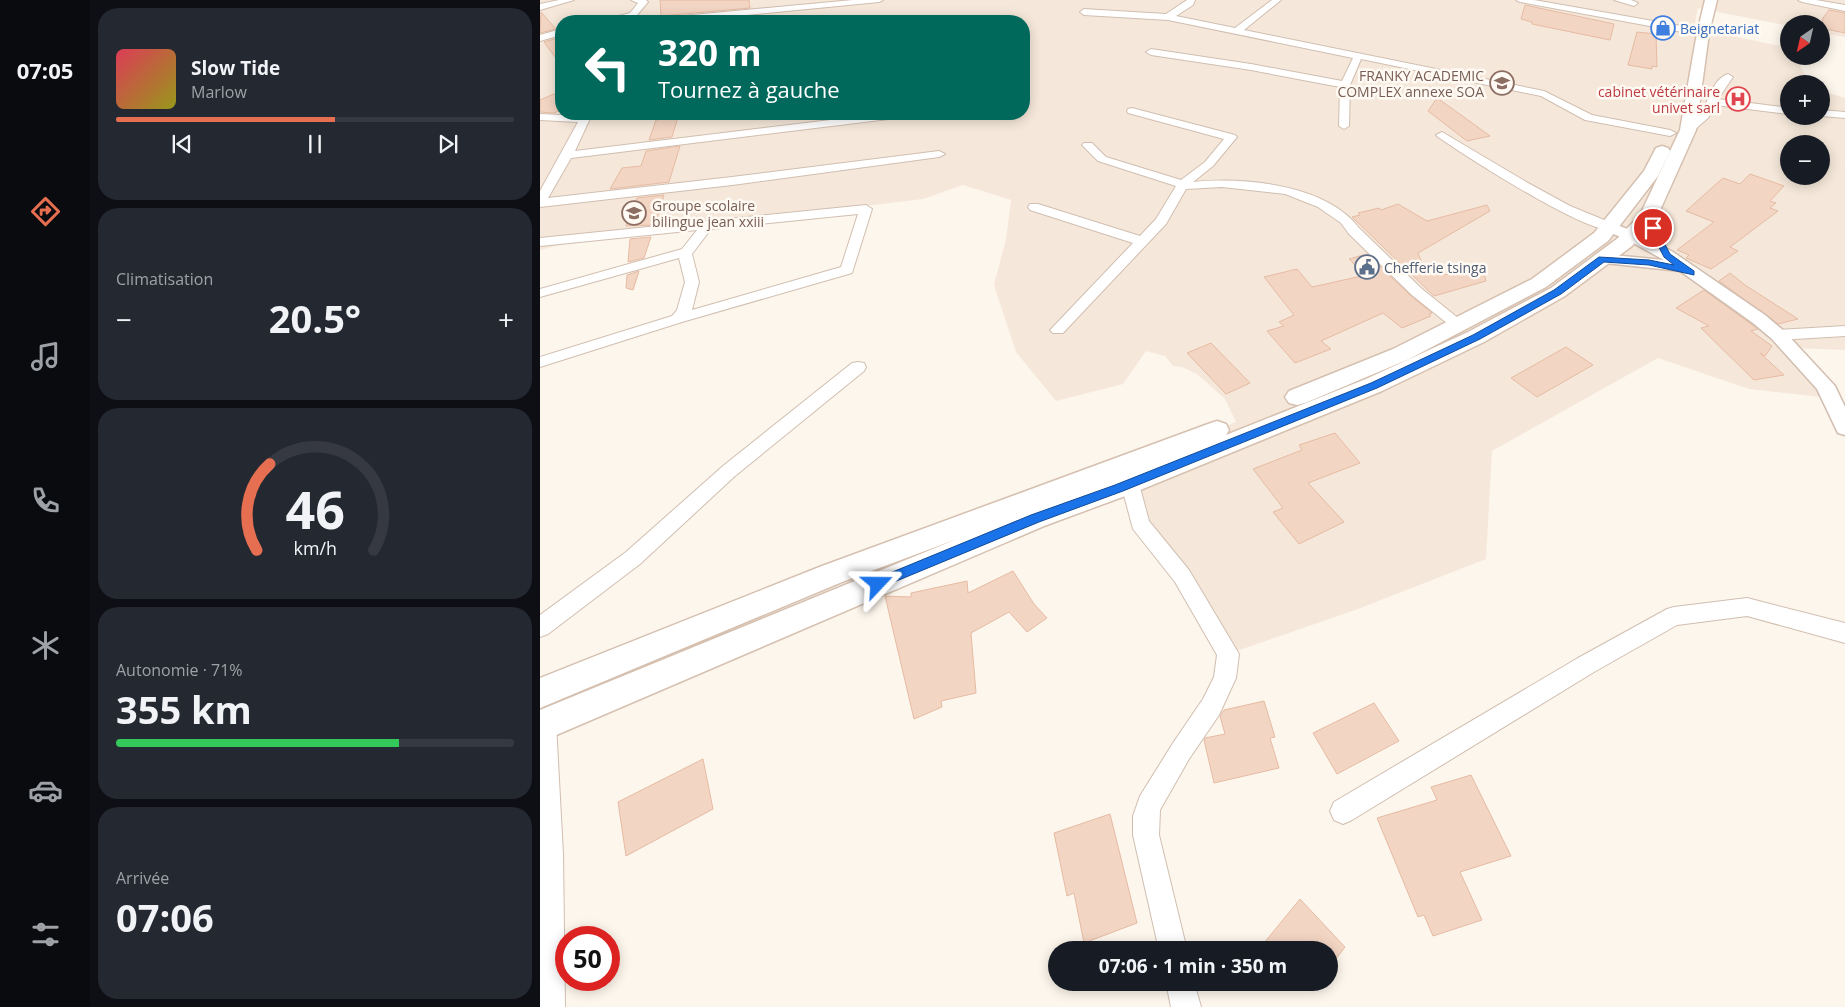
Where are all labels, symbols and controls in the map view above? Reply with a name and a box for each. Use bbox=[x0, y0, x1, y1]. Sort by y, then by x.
shop icon: Beignetariat bbox=[1650, 15, 1676, 41]
north arrow bbox=[1780, 15, 1830, 65]
map controls bbox=[1780, 15, 1830, 185]
place label: Beignetariat bbox=[1680, 19, 1759, 38]
text: 320 m bbox=[658, 29, 762, 76]
icon: left bbox=[575, 35, 640, 100]
text: 07:05 bbox=[17, 55, 73, 85]
text: Slow Tide bbox=[191, 55, 280, 81]
place label: FRANKY ACADEMIC COMPLEX annexe SOA bbox=[1337, 66, 1484, 101]
school or university icon: FRANKY ACADEMIC COMPLEX annexe SOA bbox=[1489, 70, 1515, 96]
text: Tournez à gauche bbox=[658, 74, 840, 104]
button: + bbox=[1780, 75, 1830, 125]
text: Marlow bbox=[191, 81, 247, 103]
place label: cabinet vétérinaire univet sarl bbox=[1598, 82, 1720, 117]
hospital icon: cabinet vétérinaire univet sarl bbox=[1725, 86, 1751, 112]
icon: previous bbox=[168, 130, 196, 158]
icon: pause bbox=[301, 130, 329, 158]
icon: next bbox=[434, 130, 462, 158]
button: − bbox=[1780, 135, 1830, 185]
icon: directions bbox=[28, 194, 63, 229]
place label: Groupe scolaire bilingue jean xxiii bbox=[652, 196, 764, 231]
school or university icon: Groupe scolaire bilingue jean xxiii bbox=[621, 200, 647, 226]
pin bbox=[1632, 207, 1674, 249]
icon: arrive bbox=[1639, 214, 1667, 242]
public building icon: Chefferie tsinga bbox=[1354, 254, 1380, 280]
place label: Chefferie tsinga bbox=[1384, 258, 1486, 277]
text: Climatisation bbox=[116, 268, 213, 290]
text: 20.5° bbox=[269, 292, 361, 344]
text: − bbox=[116, 300, 132, 338]
text: + bbox=[498, 300, 514, 338]
icon: music bbox=[28, 339, 63, 374]
text: 46 bbox=[285, 473, 345, 544]
icon: phone bbox=[28, 483, 63, 518]
text: km/h bbox=[293, 536, 337, 560]
position arrow bbox=[851, 557, 903, 609]
icon: climate bbox=[28, 628, 63, 663]
text: Autonomie · 71% bbox=[116, 659, 243, 681]
text: 355 km bbox=[116, 683, 252, 735]
icon: car bbox=[28, 773, 63, 808]
text: Arrivée bbox=[116, 867, 169, 889]
text: 07:06 bbox=[116, 891, 214, 943]
icon: filters bbox=[28, 917, 63, 952]
speed limit sign: 50 bbox=[555, 926, 620, 991]
text: 07:06 · 1 min · 350 m bbox=[1099, 953, 1287, 979]

